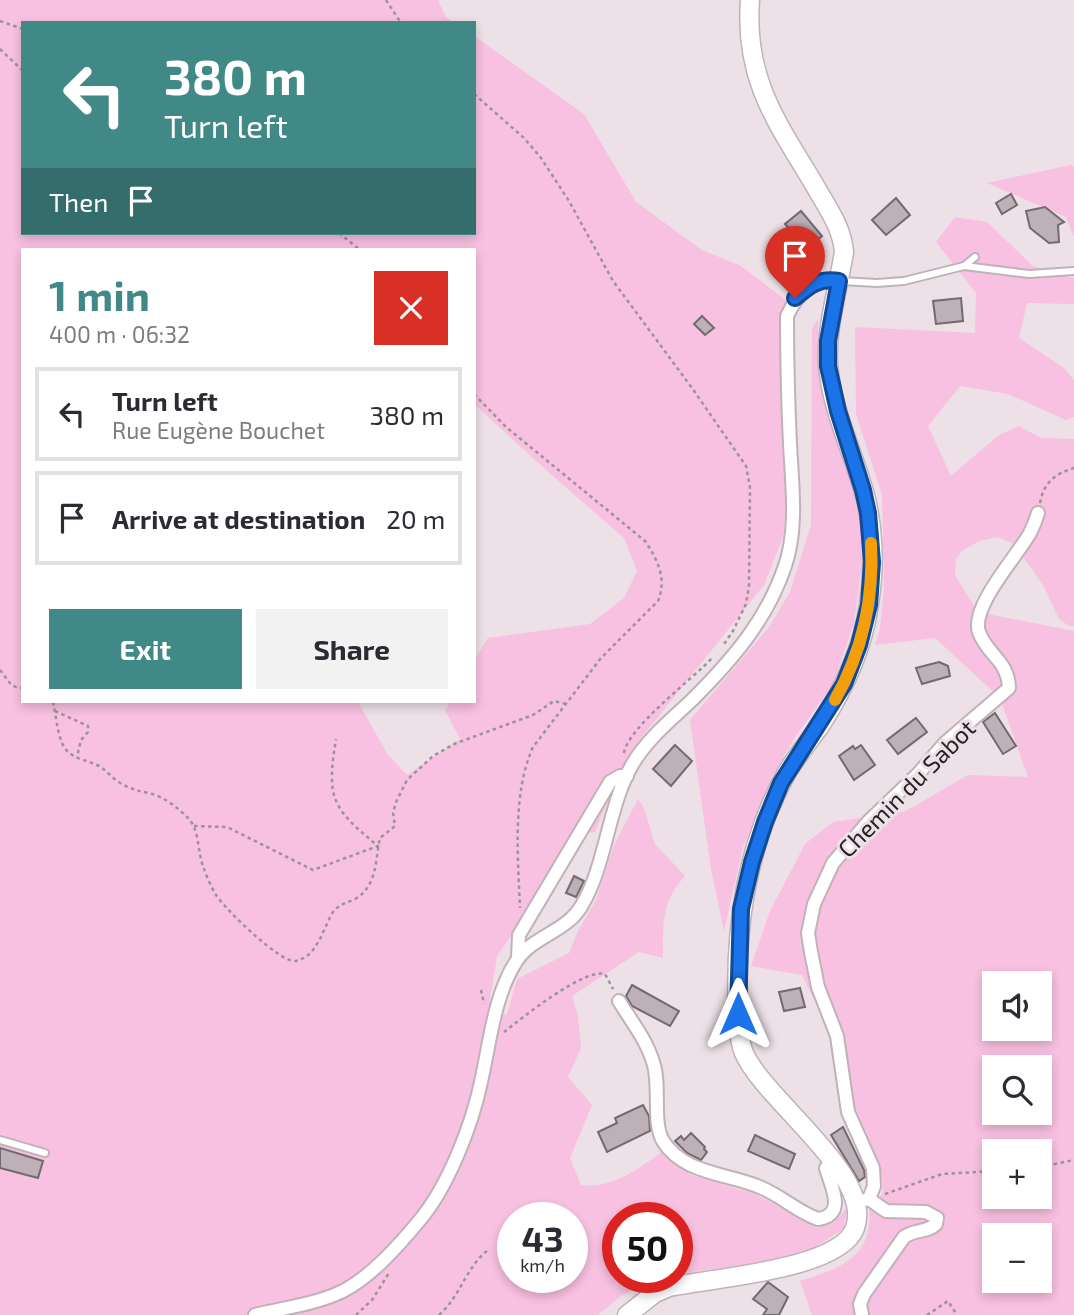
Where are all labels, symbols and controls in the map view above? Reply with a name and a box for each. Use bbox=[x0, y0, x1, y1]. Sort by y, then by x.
text: 380 m bbox=[164, 46, 307, 105]
icon: left bbox=[49, 49, 140, 140]
text: Turn left bbox=[164, 106, 288, 144]
icon: arrive bbox=[122, 182, 160, 220]
text: Then bbox=[49, 186, 108, 217]
pin bbox=[765, 226, 825, 298]
icon: arrive bbox=[776, 237, 814, 275]
text: 1 min bbox=[49, 269, 150, 319]
button: close bbox=[374, 271, 448, 345]
text: 400 m · 06:32 bbox=[49, 320, 190, 348]
text: Turn left bbox=[112, 385, 218, 416]
icon: left bbox=[53, 395, 91, 433]
text: 380 m bbox=[370, 399, 444, 430]
text: Rue Eugène Bouchet bbox=[112, 416, 325, 444]
icon: arrive bbox=[53, 499, 91, 537]
text: Arrive at destination bbox=[112, 503, 365, 534]
text: 20 m bbox=[386, 503, 445, 534]
button: Exit bbox=[49, 609, 242, 689]
button: Share bbox=[256, 609, 448, 689]
street label: Chemin du Sabot bbox=[831, 713, 981, 863]
map controls bbox=[982, 971, 1052, 1293]
button: sound bbox=[982, 971, 1052, 1041]
position arrow bbox=[701, 977, 775, 1051]
button: search bbox=[982, 1055, 1052, 1125]
button: + bbox=[982, 1139, 1052, 1209]
speed limit sign: 50 bbox=[602, 1202, 693, 1293]
text: 43 bbox=[521, 1217, 564, 1259]
button: − bbox=[982, 1223, 1052, 1293]
text: km/h bbox=[520, 1254, 565, 1276]

